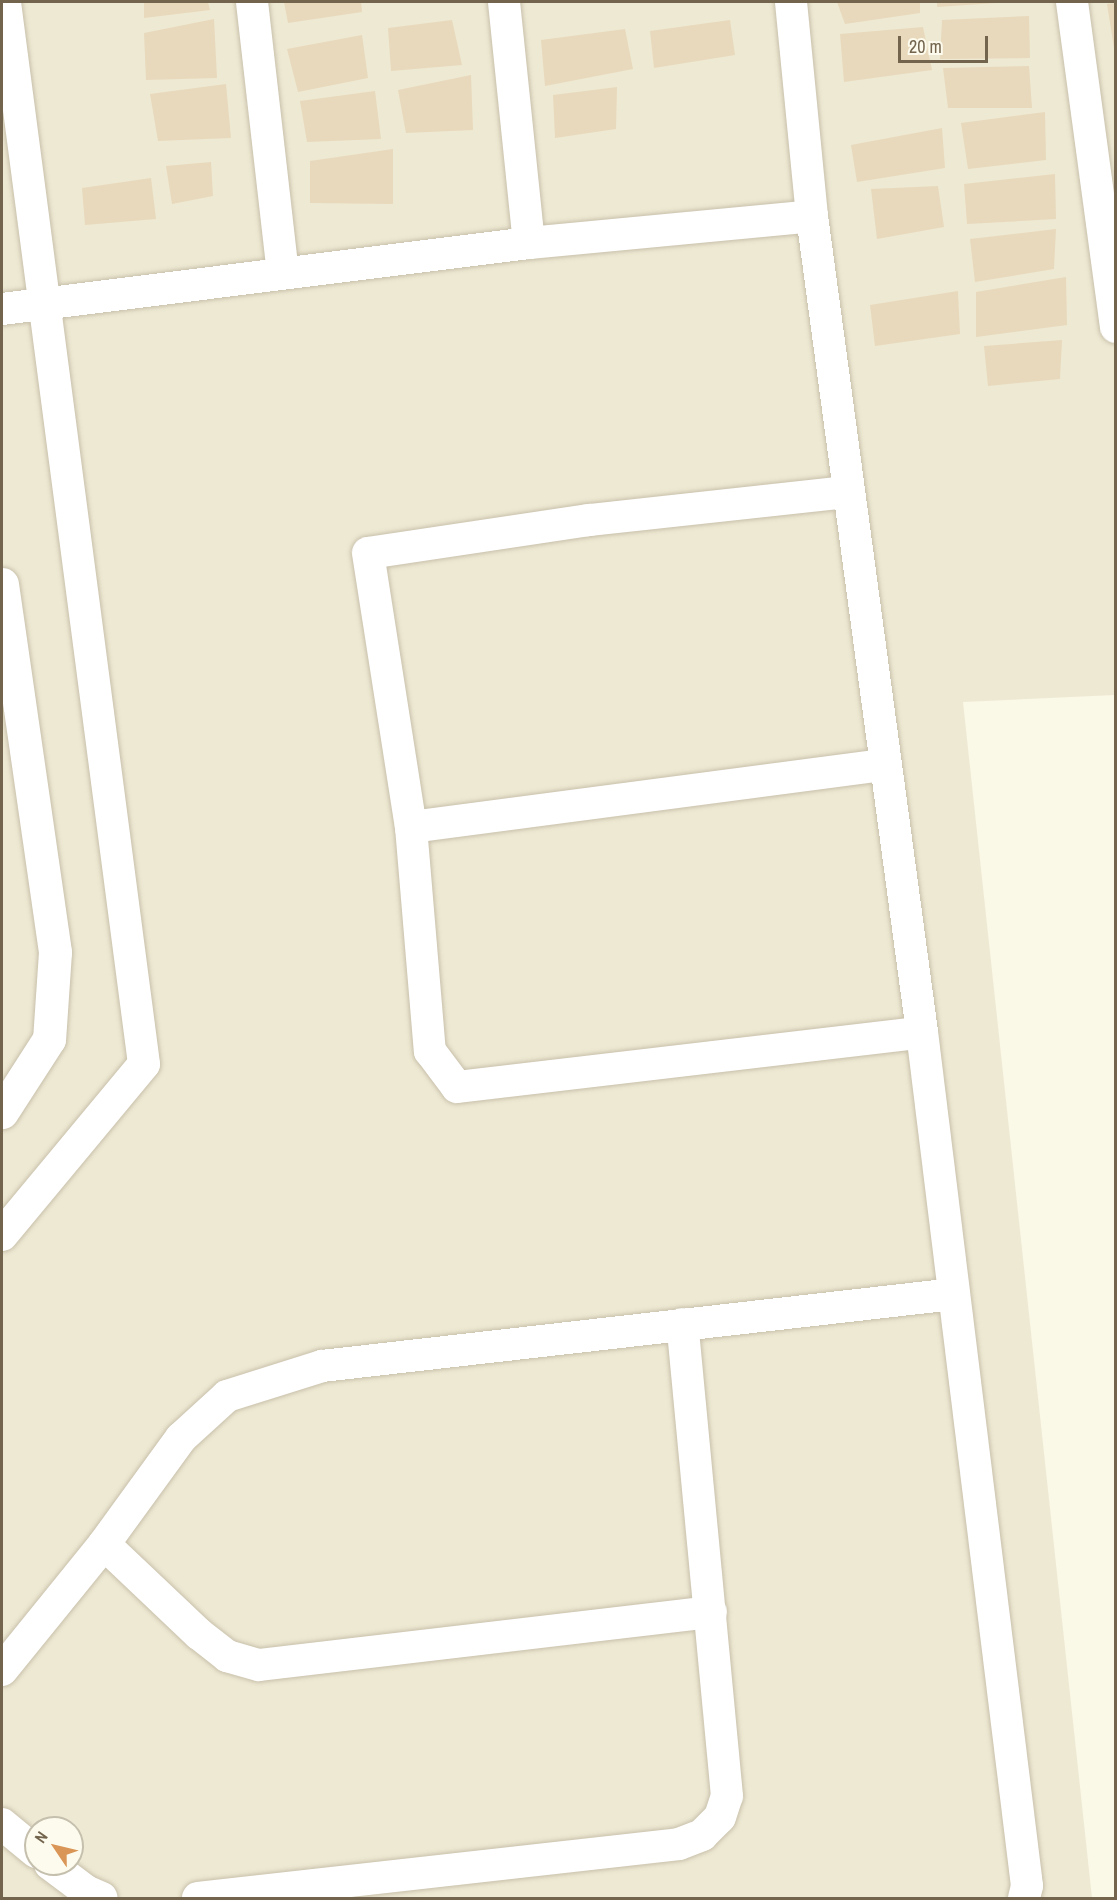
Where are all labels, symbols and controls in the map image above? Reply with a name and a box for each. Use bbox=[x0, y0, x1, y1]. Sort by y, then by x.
scale bar bbox=[901, 24, 991, 62]
text: 20 m bbox=[909, 34, 942, 59]
north arrow bbox=[24, 1816, 84, 1876]
text: N bbox=[29, 1827, 53, 1847]

